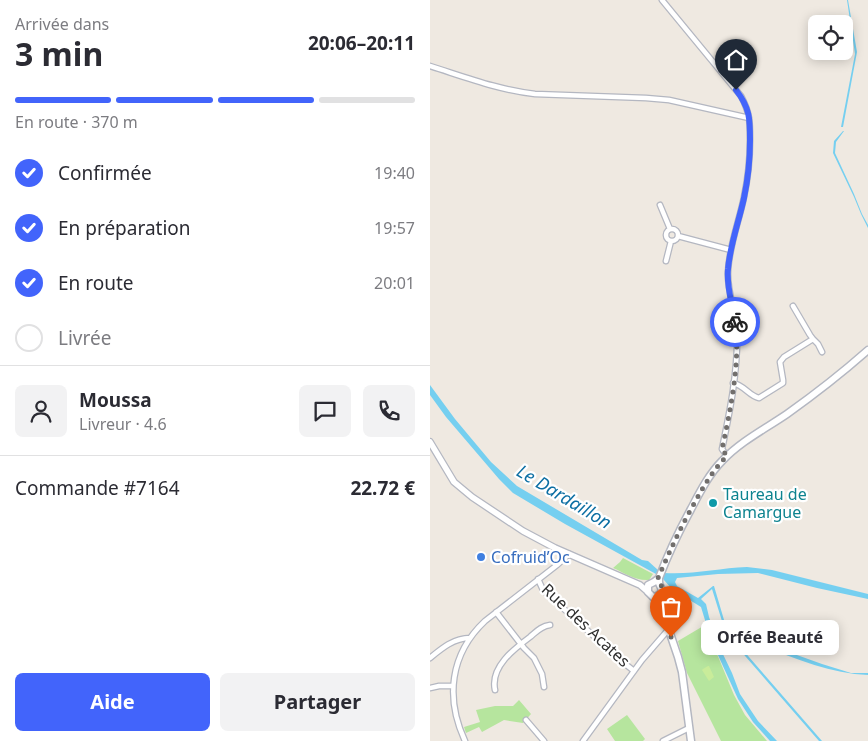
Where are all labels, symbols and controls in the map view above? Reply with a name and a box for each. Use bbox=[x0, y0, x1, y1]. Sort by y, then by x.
text: Arrivée dans bbox=[15, 13, 109, 35]
map controls bbox=[808, 15, 853, 60]
button: locate bbox=[808, 15, 853, 60]
text: 20:06–20:11 bbox=[308, 30, 415, 56]
text: 3 min bbox=[15, 32, 103, 75]
pin bbox=[715, 39, 757, 90]
icon: home bbox=[722, 46, 750, 74]
text: En route · 370 m bbox=[15, 111, 138, 133]
icon: check bbox=[15, 159, 43, 187]
text: Confirmée bbox=[58, 160, 152, 186]
text: 19:40 bbox=[374, 162, 415, 184]
icon: check bbox=[15, 214, 43, 242]
text: En préparation bbox=[58, 215, 191, 241]
text: 19:57 bbox=[374, 217, 415, 239]
icon: check bbox=[15, 269, 43, 297]
text: En route bbox=[58, 270, 134, 296]
text: 20:01 bbox=[374, 272, 415, 294]
courier bbox=[710, 297, 760, 347]
icon: bike bbox=[721, 308, 749, 336]
text: Livrée bbox=[58, 325, 111, 351]
button: person bbox=[15, 385, 67, 437]
button: chat bbox=[299, 385, 351, 437]
button: phone bbox=[363, 385, 415, 437]
text: Moussa bbox=[79, 387, 152, 413]
text: Livreur · 4.6 bbox=[79, 413, 167, 435]
water label: Le Dardaillon bbox=[513, 458, 616, 534]
text: Commande #7164 bbox=[15, 475, 180, 501]
text: 22.72 € bbox=[350, 475, 415, 501]
place label: Taureau de Camargue bbox=[723, 483, 807, 523]
marker: Taureau de Camargue bbox=[707, 497, 719, 509]
place label: Cofruid’Oc bbox=[491, 546, 570, 568]
marker: Cofruid’Oc bbox=[475, 551, 487, 563]
street label: Rue des Acates bbox=[537, 578, 635, 672]
pin bbox=[650, 586, 692, 637]
icon: bag bbox=[657, 593, 685, 621]
callout: Orfée Beauté bbox=[701, 620, 838, 654]
text: Orfée Beauté bbox=[717, 626, 823, 648]
button: Aide bbox=[15, 673, 210, 731]
button: Partager bbox=[220, 673, 415, 731]

